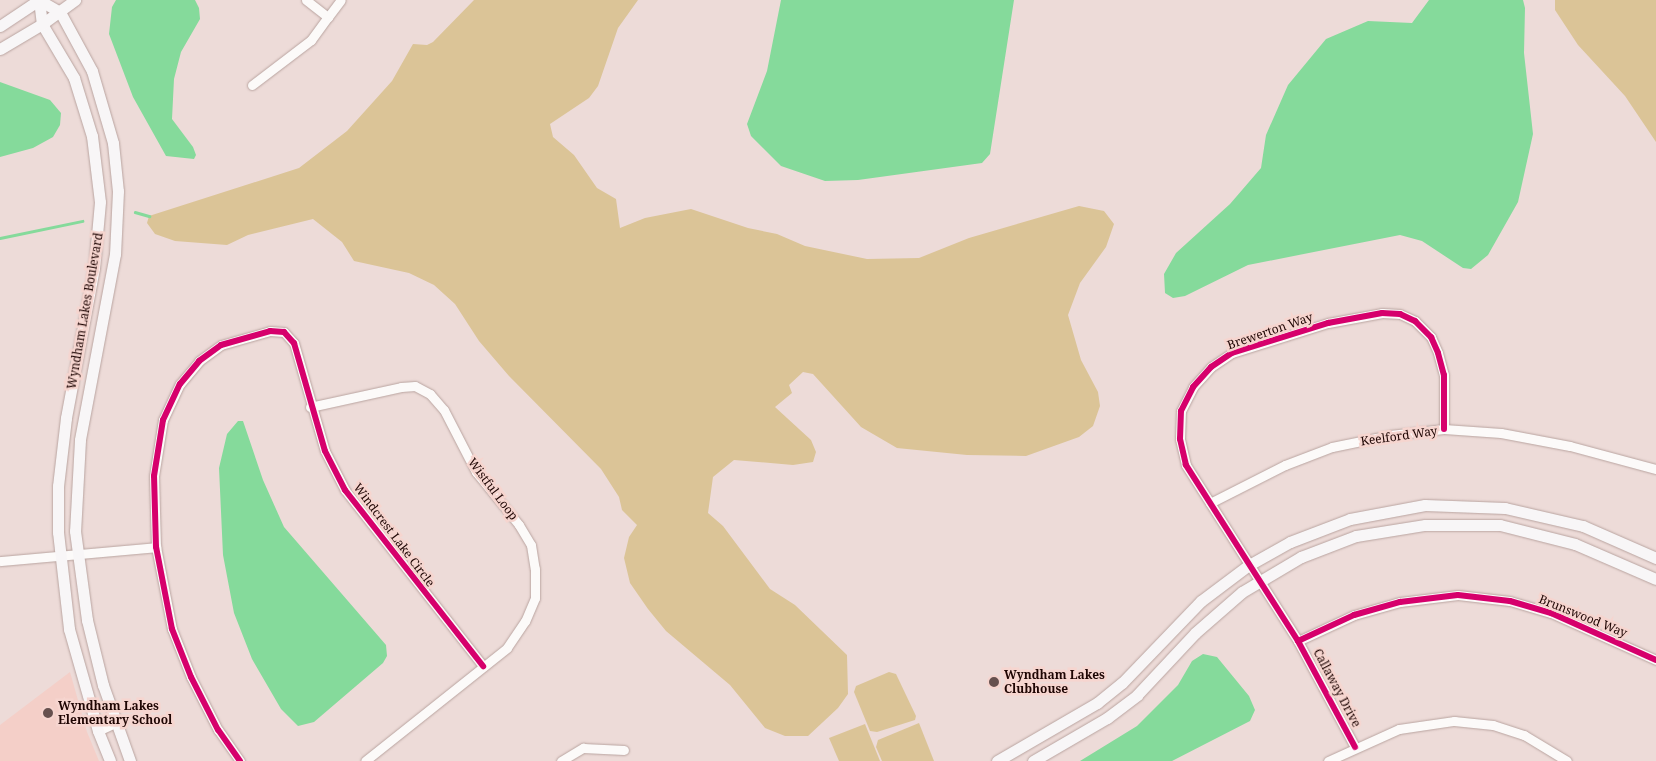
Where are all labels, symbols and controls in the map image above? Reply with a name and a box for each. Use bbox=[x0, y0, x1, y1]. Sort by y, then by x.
street label: Wyndham Lakes Boulevard bbox=[64, 232, 106, 390]
street label: Brewerton Way bbox=[1225, 310, 1315, 352]
street label: Keelford Way bbox=[1360, 423, 1438, 449]
street label: Wistful Loop bbox=[465, 455, 521, 523]
street label: Windcrest Lake Circle bbox=[350, 480, 438, 590]
street label: Brunswood Way bbox=[1537, 592, 1629, 640]
street label: Callaway Drive bbox=[1310, 646, 1364, 730]
place label: Wyndham Lakes Clubhouse bbox=[1004, 668, 1105, 696]
marker: Wyndham Lakes Clubhouse bbox=[988, 676, 1000, 688]
place label: Wyndham Lakes Elementary School bbox=[58, 699, 172, 727]
marker: Wyndham Lakes Elementary School bbox=[42, 707, 54, 719]

